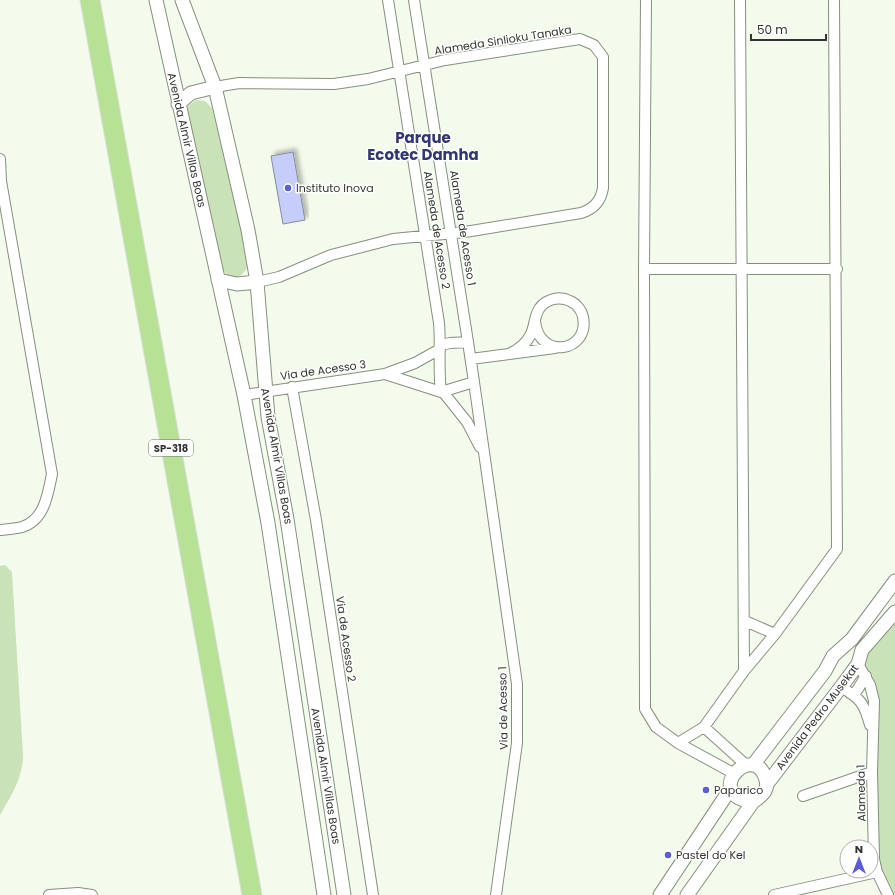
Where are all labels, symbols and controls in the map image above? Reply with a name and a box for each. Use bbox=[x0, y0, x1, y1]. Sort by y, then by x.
scale bar bbox=[751, 16, 826, 42]
street label: Alameda Sinlioku Tanaka bbox=[433, 21, 573, 59]
text: 50 m bbox=[757, 21, 788, 38]
street label: Avenida Almir Villas Boas bbox=[164, 71, 210, 209]
district label: Parque Ecotec Damha bbox=[367, 127, 479, 165]
street label: Alameda de Acesso 1 bbox=[446, 169, 480, 287]
street label: Alameda de Acesso 2 bbox=[420, 170, 454, 290]
place label: Instituto Inova bbox=[296, 180, 374, 196]
marker: Instituto Inova bbox=[283, 183, 293, 193]
street label: Via de Acesso 3 bbox=[279, 356, 367, 384]
street label: Avenida Almir Villas Boas bbox=[257, 387, 297, 525]
road number: SP-318 bbox=[149, 440, 193, 456]
street label: Via de Acesso 2 bbox=[332, 595, 360, 683]
street label: Avenida Pedro Musekat bbox=[772, 661, 862, 773]
street label: Via de Acesso 1 bbox=[494, 666, 512, 750]
street label: Avenida Almir Villas Boas bbox=[307, 707, 345, 846]
street label: Alameda 1 bbox=[853, 764, 869, 822]
place label: Paparico bbox=[714, 782, 763, 798]
marker: Paparico bbox=[701, 785, 711, 795]
north arrow bbox=[839, 839, 879, 879]
text: N bbox=[855, 841, 863, 857]
place label: Pastel do Kel bbox=[676, 847, 746, 863]
marker: Pastel do Kel bbox=[663, 850, 673, 860]

